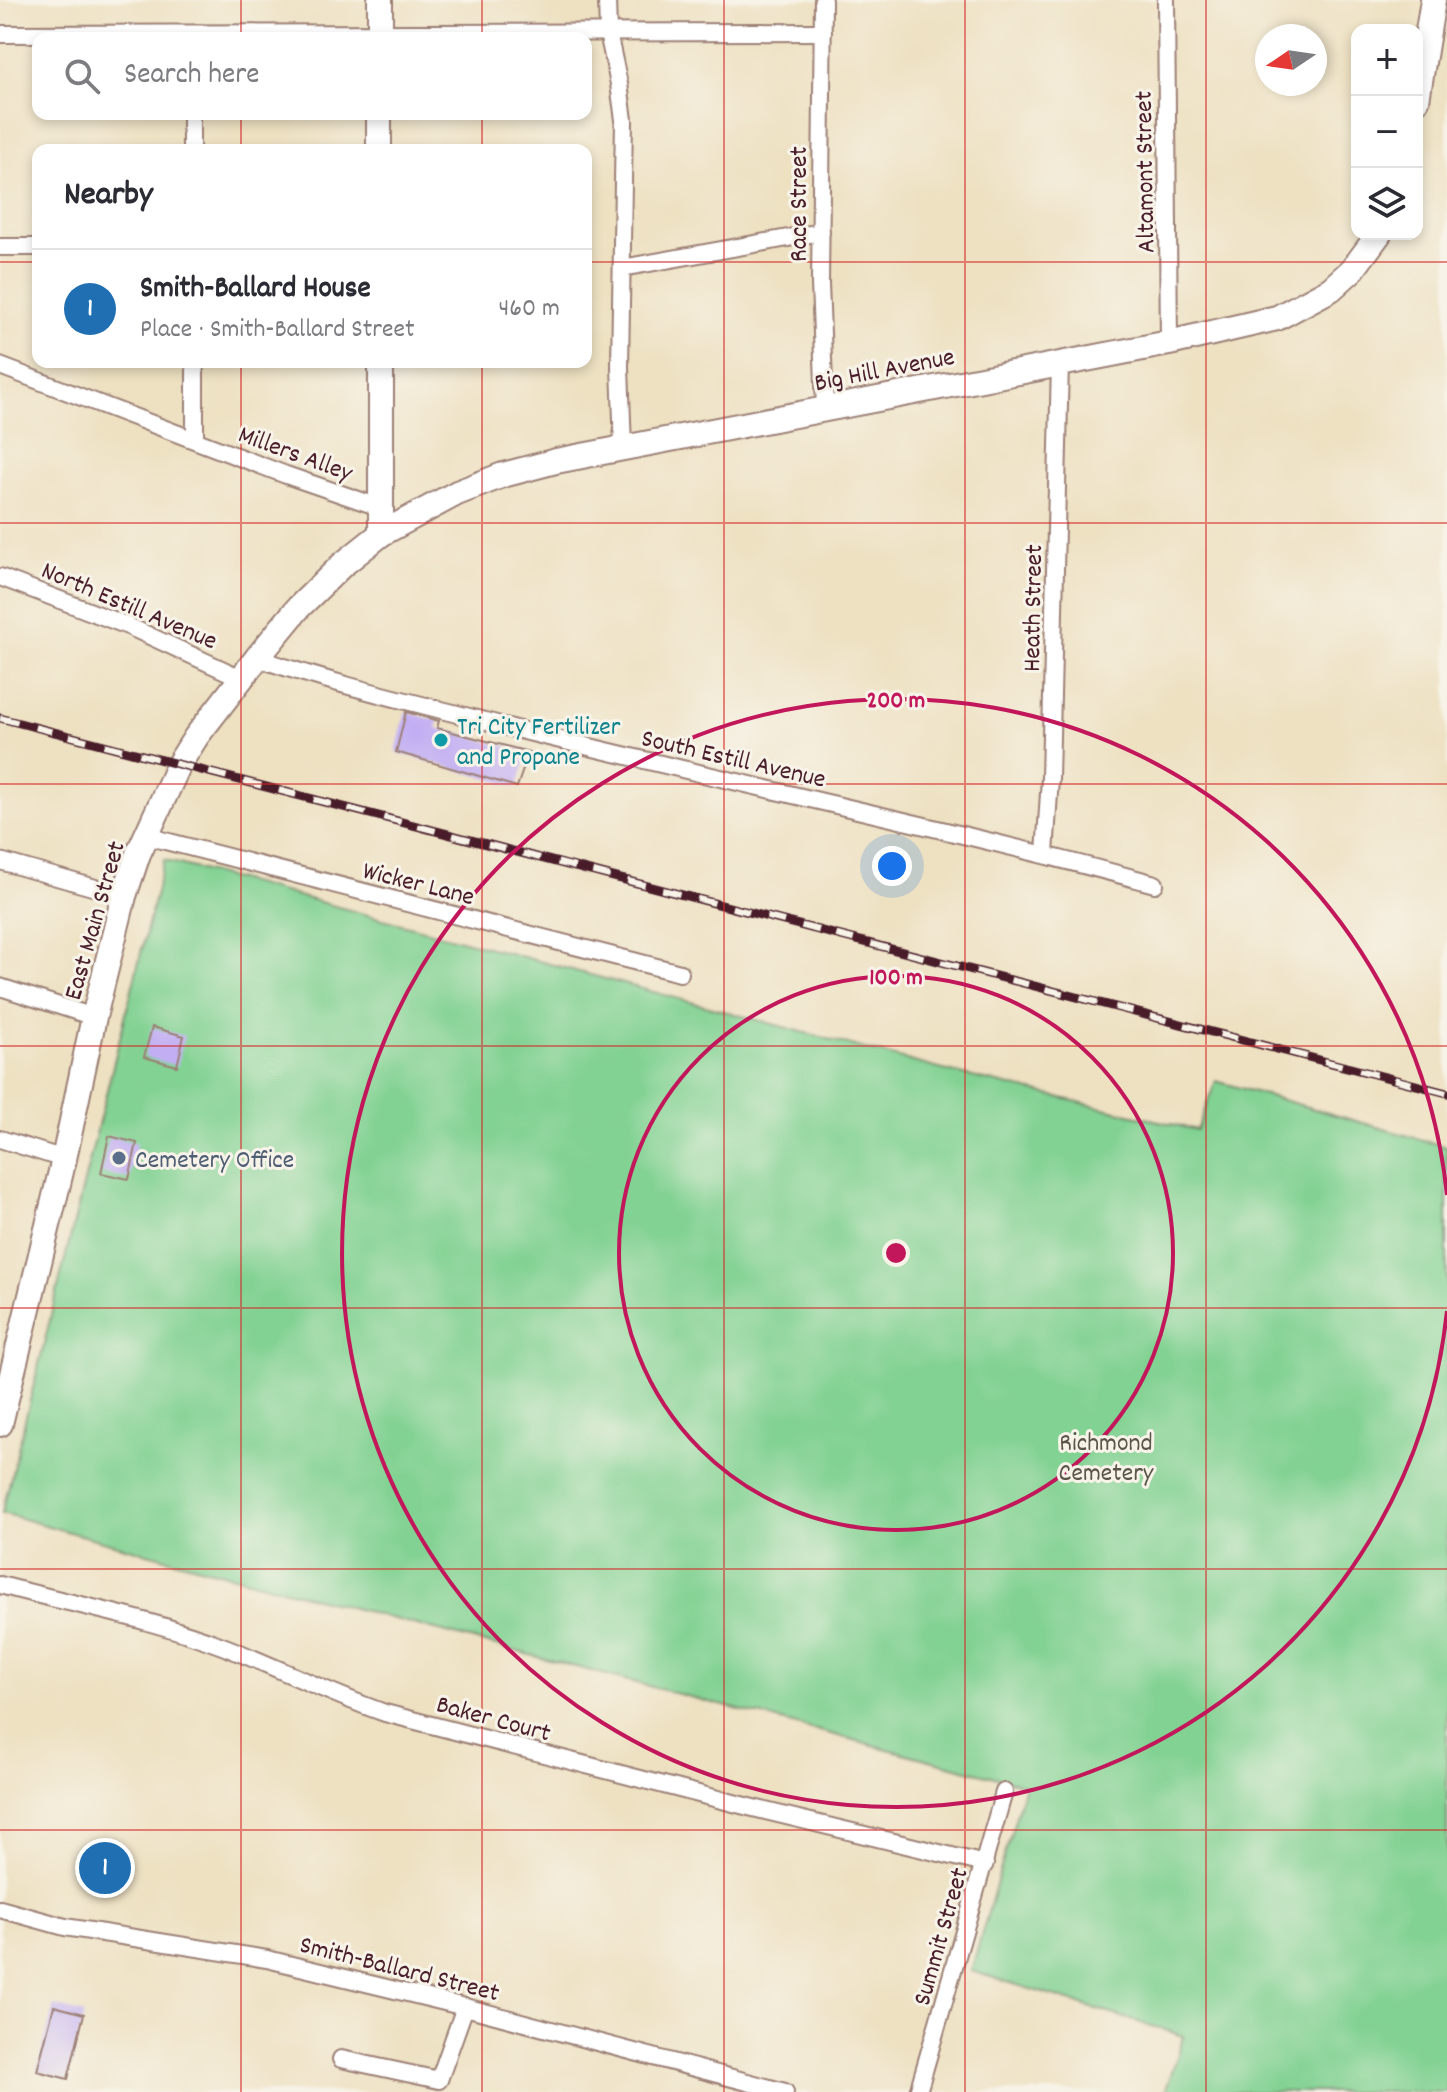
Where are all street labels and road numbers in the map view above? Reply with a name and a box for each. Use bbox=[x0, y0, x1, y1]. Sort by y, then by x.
street label: Altamont Street bbox=[1127, 90, 1166, 253]
street label: Race Street bbox=[782, 146, 819, 262]
street label: Big Hill Avenue bbox=[811, 340, 958, 403]
street label: Millers Alley bbox=[233, 418, 357, 493]
street label: Heath Street bbox=[1015, 544, 1054, 672]
street label: North Estill Avenue bbox=[35, 553, 222, 661]
street label: South Estill Avenue bbox=[637, 721, 829, 800]
street label: East Main Street bbox=[56, 837, 137, 1005]
street label: Wicker Lane bbox=[358, 854, 478, 917]
street label: Baker Court bbox=[432, 1687, 555, 1754]
street label: Summit Street bbox=[905, 1863, 980, 2010]
street label: Smith-Ballard Street bbox=[295, 1928, 503, 2013]

